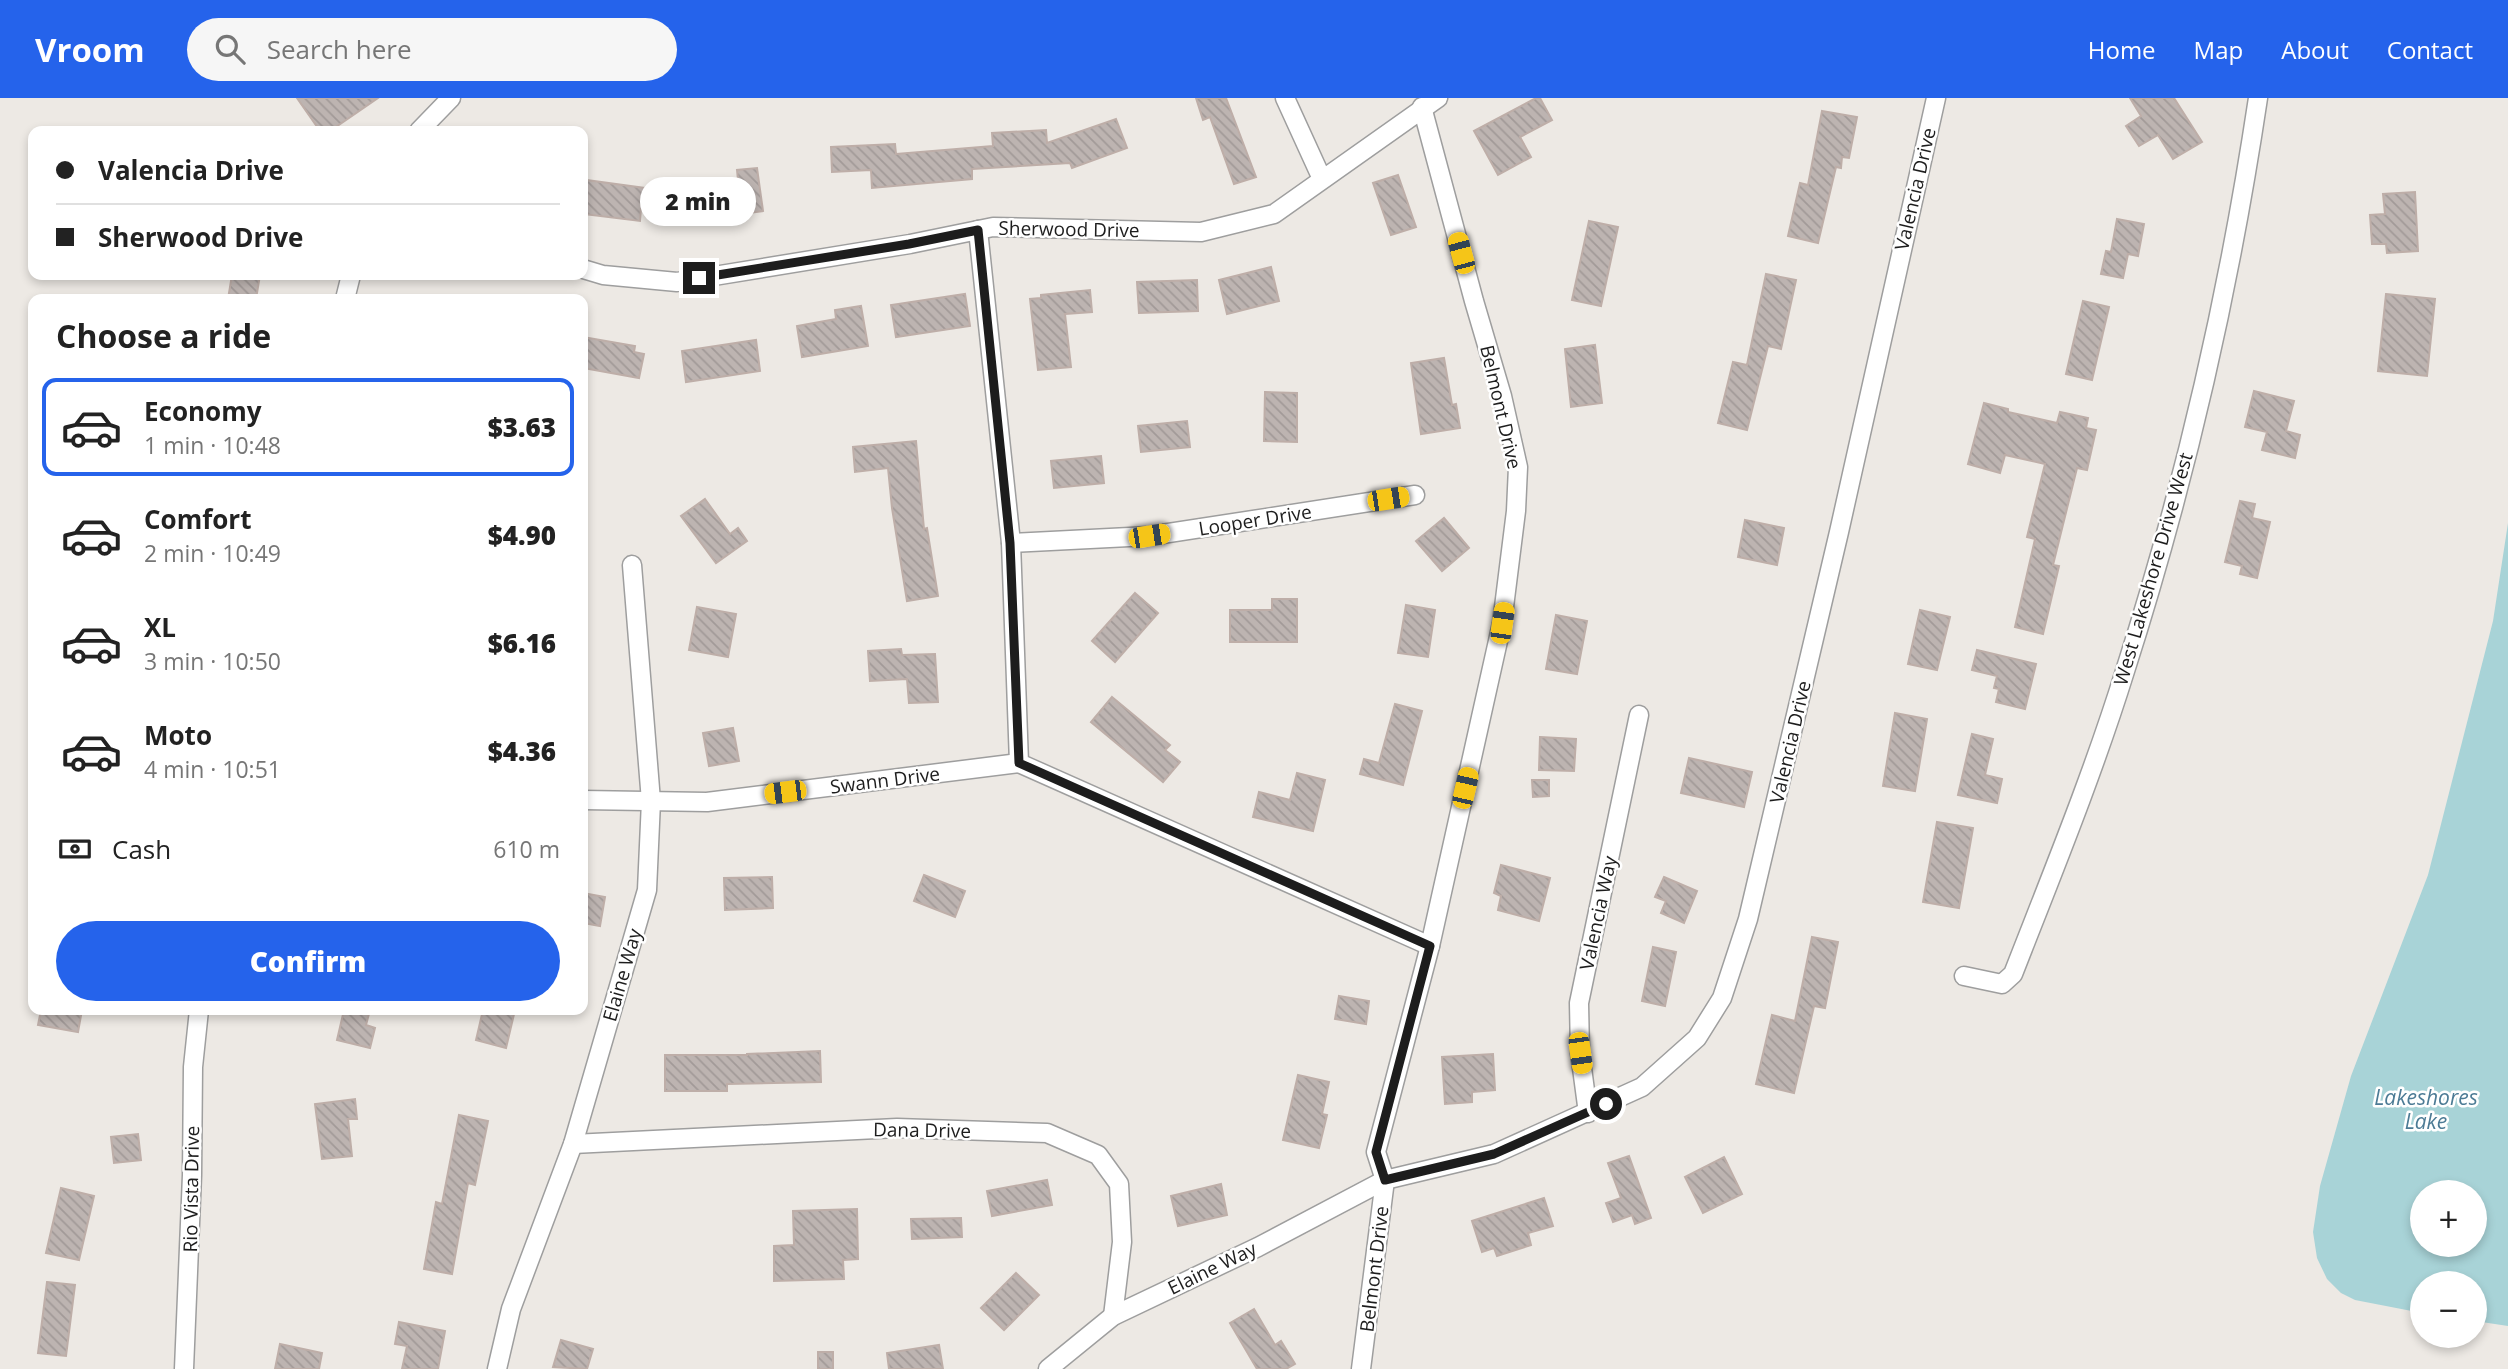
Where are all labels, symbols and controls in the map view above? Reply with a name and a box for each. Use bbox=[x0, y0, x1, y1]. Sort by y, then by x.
search box bbox=[187, 18, 677, 81]
text: Vroom bbox=[35, 27, 145, 72]
icon: search bbox=[211, 30, 249, 68]
text: Search here bbox=[267, 31, 412, 67]
text: Home bbox=[2088, 33, 2156, 66]
text: Map bbox=[2194, 33, 2243, 66]
text: About bbox=[2281, 33, 2349, 66]
text: Contact bbox=[2387, 33, 2473, 66]
street label: Valencia Drive bbox=[1888, 125, 1942, 253]
text: Valencia Drive bbox=[98, 152, 284, 188]
callout: 2 min bbox=[641, 176, 757, 226]
text: 2 min bbox=[665, 185, 731, 217]
street label: Sherwood Drive bbox=[998, 215, 1140, 243]
text: Sherwood Drive bbox=[98, 219, 303, 255]
car bbox=[1446, 230, 1477, 276]
route end bbox=[683, 262, 715, 294]
text: Choose a ride bbox=[56, 314, 271, 357]
street label: Belmont Drive bbox=[1474, 342, 1528, 472]
text: Economy bbox=[144, 393, 262, 429]
icon: car bbox=[60, 396, 123, 459]
text: $3.63 bbox=[488, 409, 556, 445]
text: 1 min · 10:48 bbox=[144, 429, 281, 461]
street label: West Lakeshore Drive West bbox=[2107, 449, 2199, 688]
car bbox=[1366, 485, 1411, 513]
street label: Looper Drive bbox=[1197, 498, 1313, 542]
text: Comfort bbox=[144, 501, 251, 537]
icon: car bbox=[60, 504, 123, 567]
text: $4.90 bbox=[488, 517, 556, 553]
car bbox=[1127, 522, 1172, 550]
text: 2 min · 10:49 bbox=[144, 537, 281, 569]
car bbox=[1489, 601, 1516, 645]
text: XL bbox=[144, 609, 176, 645]
icon: car bbox=[60, 612, 123, 675]
text: $6.16 bbox=[488, 625, 556, 661]
text: 3 min · 10:50 bbox=[144, 645, 281, 677]
street label: Valencia Drive bbox=[1763, 678, 1817, 806]
text: Moto bbox=[144, 717, 212, 753]
icon: car bbox=[60, 720, 123, 783]
text: $4.36 bbox=[488, 733, 556, 769]
text: 4 min · 10:51 bbox=[144, 753, 281, 785]
street label: Swann Drive bbox=[829, 760, 941, 800]
car bbox=[1451, 765, 1480, 811]
car bbox=[763, 779, 808, 805]
icon: cash bbox=[56, 830, 94, 868]
text: Cash bbox=[112, 831, 171, 867]
text: 610 m bbox=[493, 833, 560, 865]
street label: Valencia Way bbox=[1573, 853, 1623, 972]
button: Confirm bbox=[56, 921, 560, 1001]
street label: Elaine Way bbox=[596, 925, 648, 1025]
car bbox=[1567, 1031, 1594, 1075]
water label: Lakeshores Lake bbox=[2374, 1083, 2478, 1135]
route start bbox=[1590, 1088, 1622, 1120]
street label: Dana Drive bbox=[873, 1116, 971, 1144]
street label: Rio Vista Drive bbox=[177, 1125, 205, 1253]
map controls bbox=[2410, 1180, 2487, 1348]
button: + bbox=[2410, 1180, 2487, 1257]
street label: Belmont Drive bbox=[1353, 1205, 1395, 1333]
street label: Elaine Way bbox=[1163, 1235, 1261, 1301]
button: − bbox=[2410, 1271, 2487, 1348]

